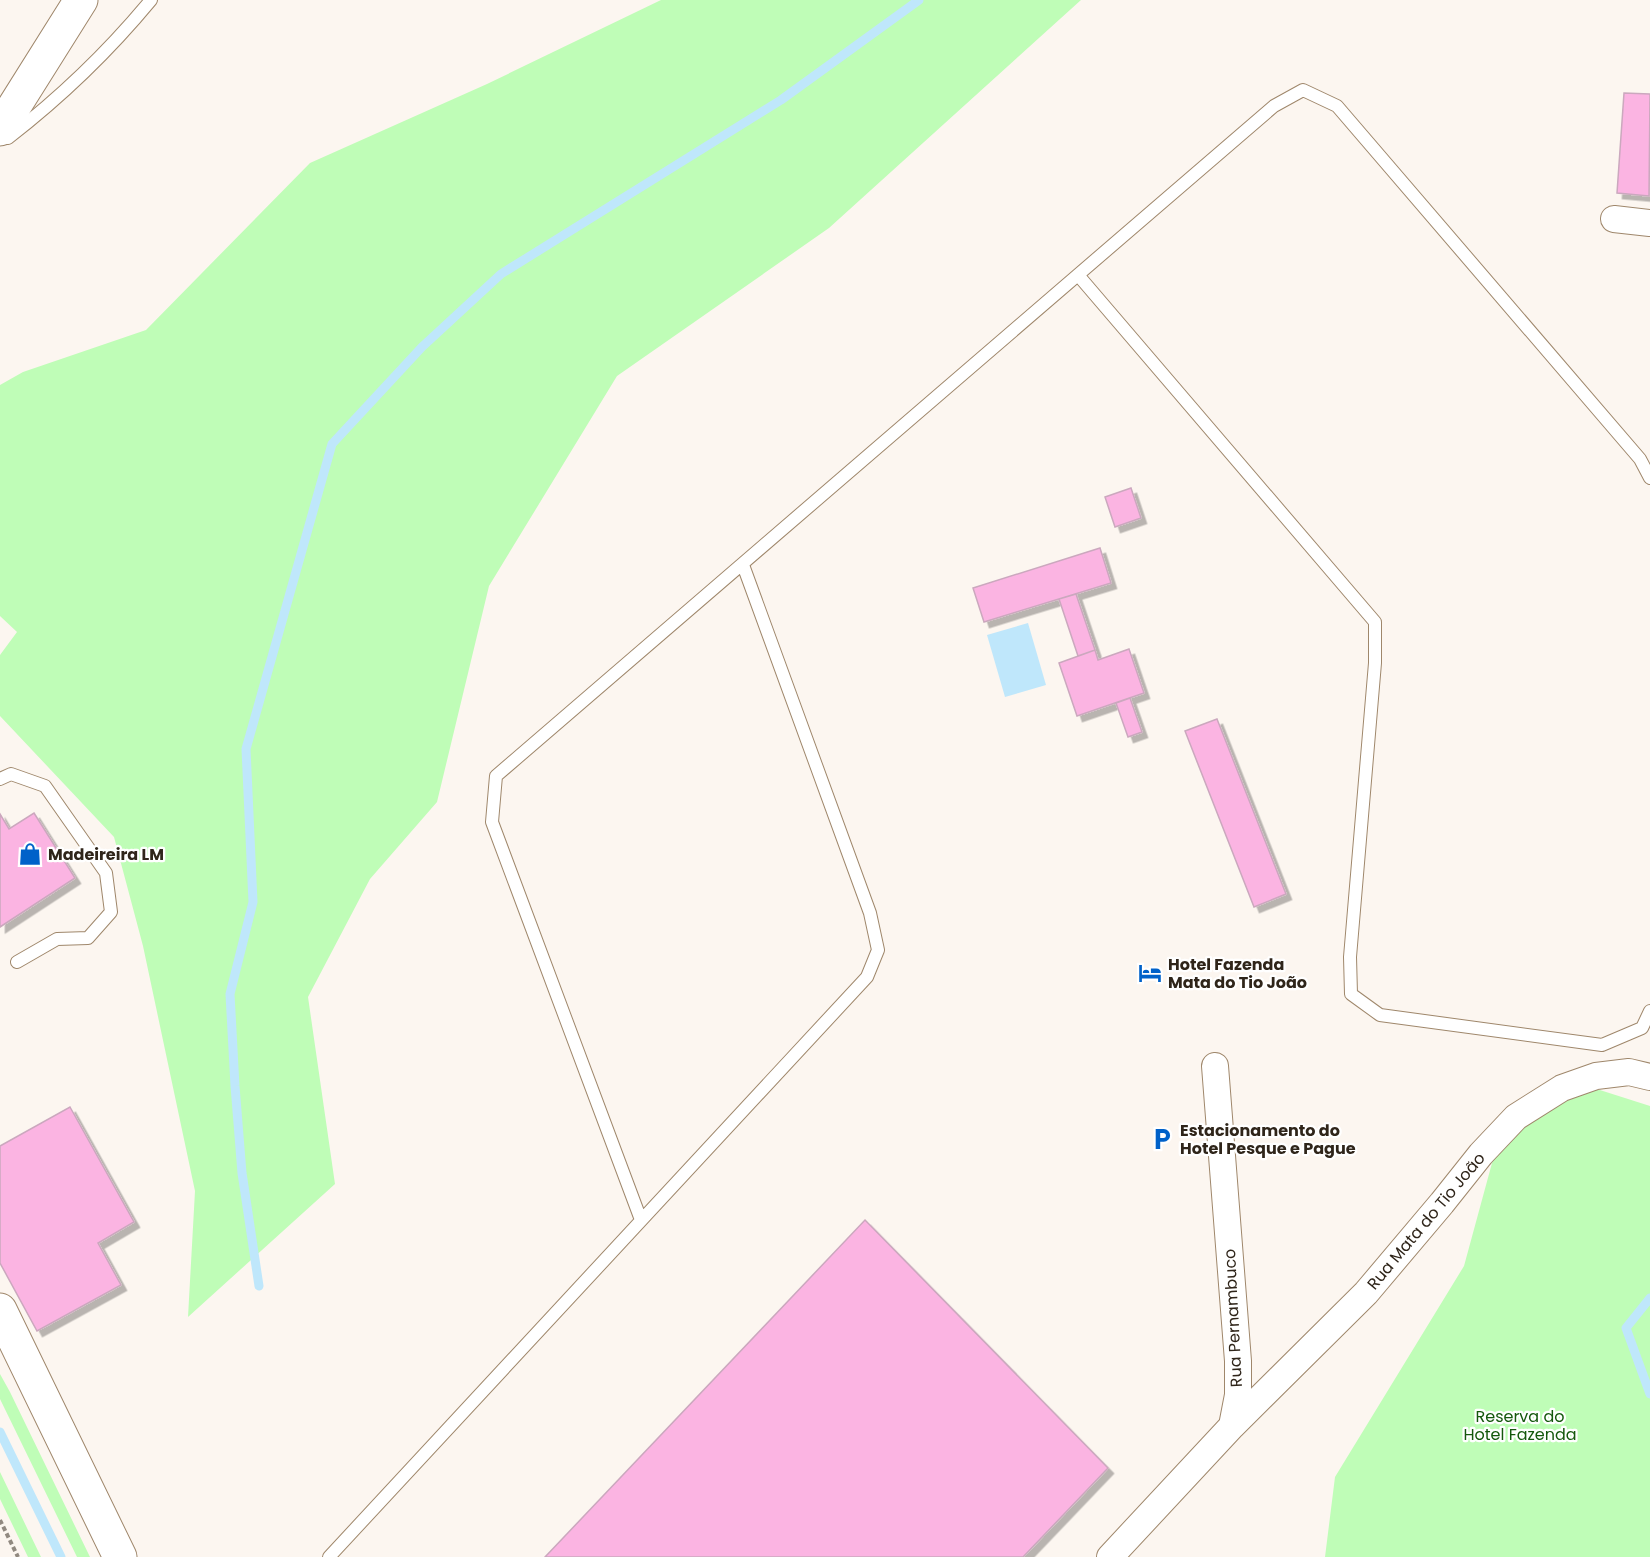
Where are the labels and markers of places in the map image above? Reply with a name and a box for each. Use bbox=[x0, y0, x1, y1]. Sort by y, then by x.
shop icon: Madeireira LM bbox=[17, 841, 43, 867]
place label: Madeireira LM bbox=[48, 843, 164, 866]
place label: Hotel Fazenda Mata do Tio João bbox=[1168, 953, 1307, 994]
hotel icon: Hotel Fazenda Mata do Tio João bbox=[1137, 960, 1163, 986]
place label: Estacionamento do Hotel Pesque e Pague bbox=[1180, 1119, 1356, 1160]
parking icon: Estacionamento do Hotel Pesque e Pague bbox=[1149, 1126, 1175, 1152]

